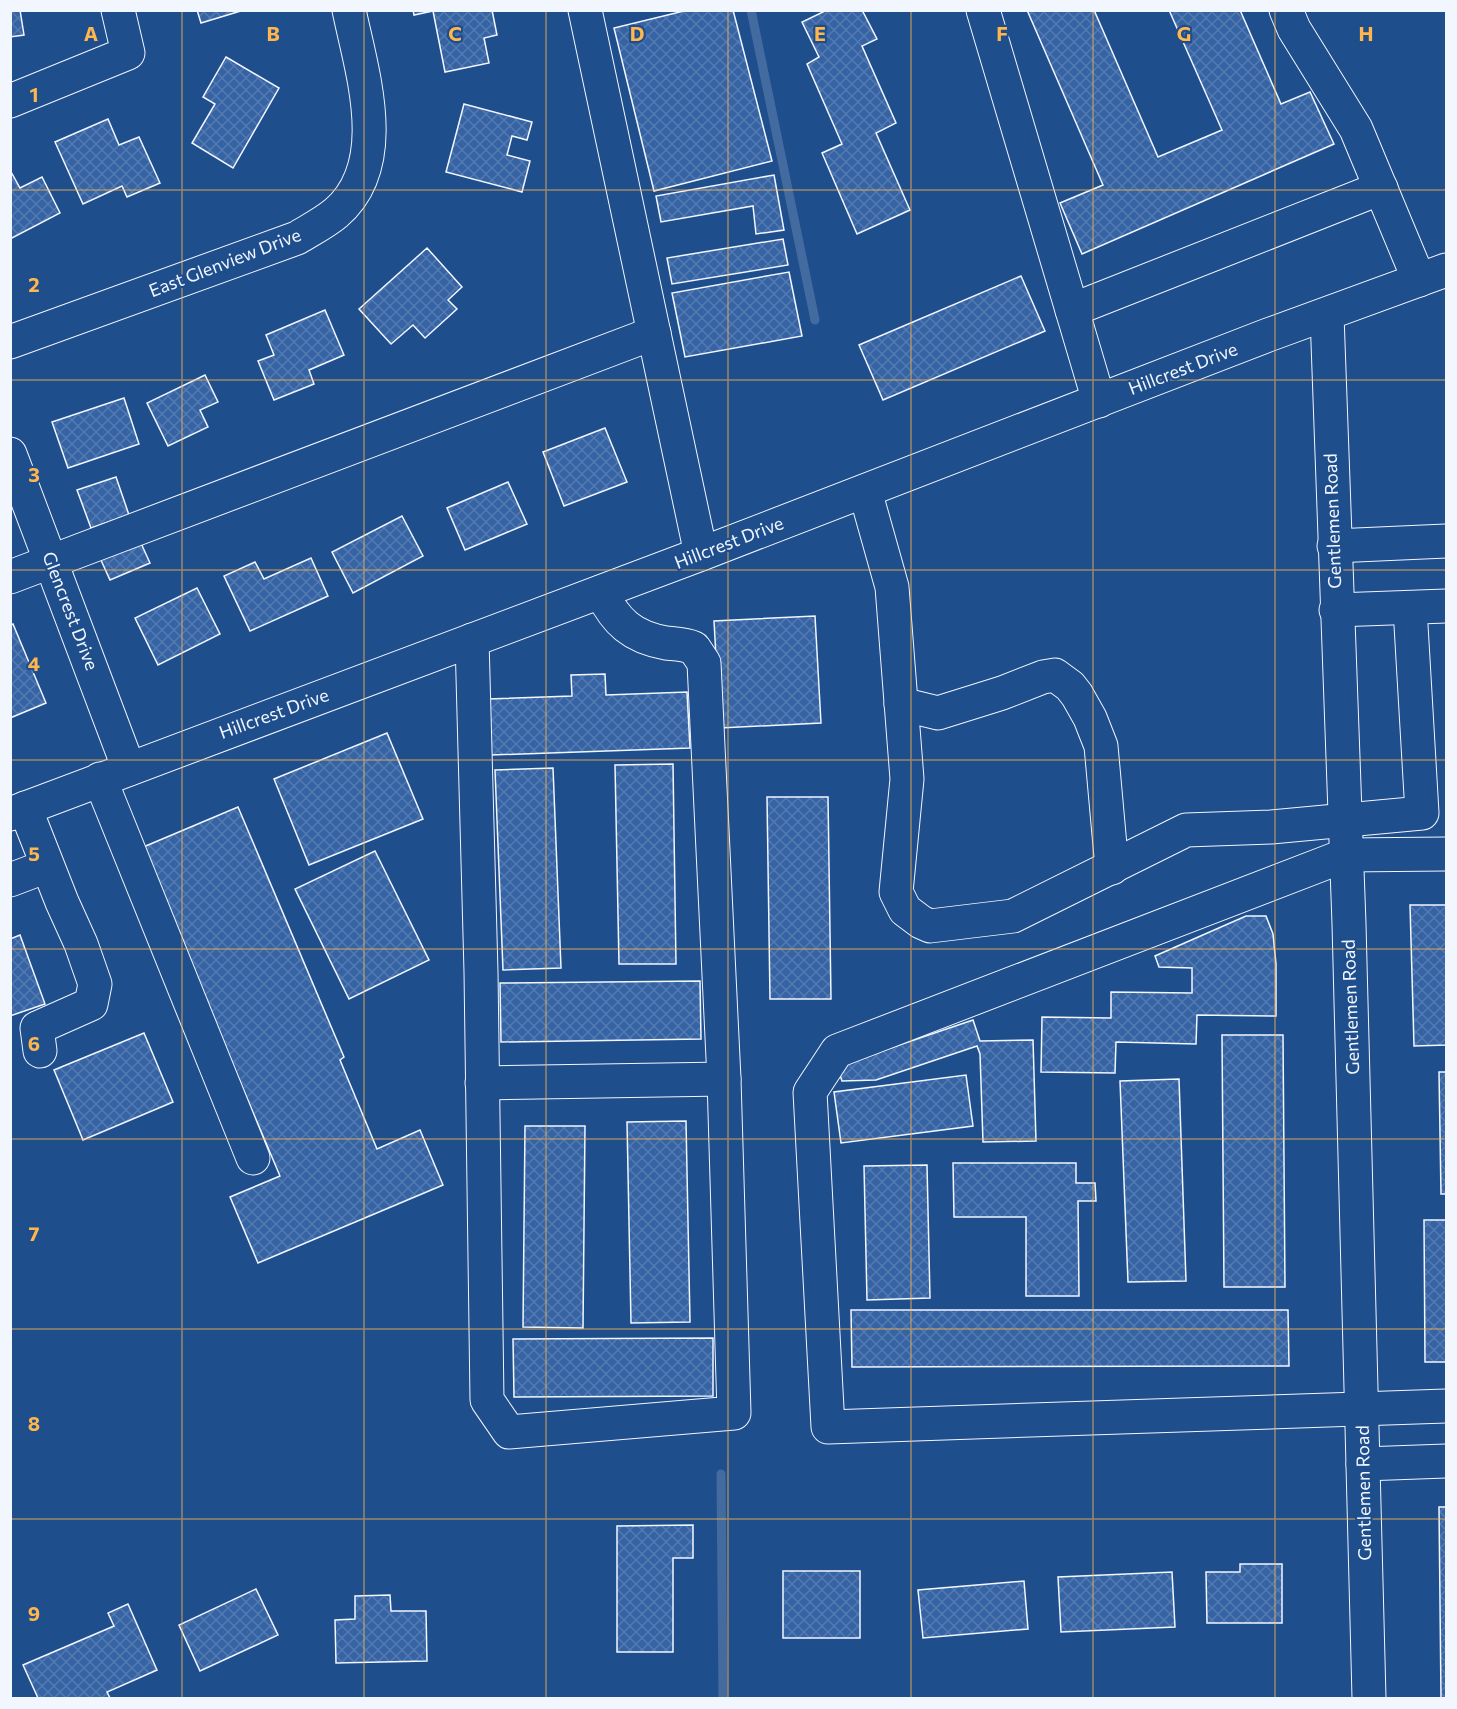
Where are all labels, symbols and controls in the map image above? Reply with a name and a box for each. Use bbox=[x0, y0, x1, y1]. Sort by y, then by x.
text: A bbox=[84, 21, 98, 45]
text: B bbox=[266, 21, 280, 45]
text: C bbox=[448, 21, 462, 45]
text: D bbox=[630, 21, 644, 45]
text: E bbox=[814, 21, 826, 45]
text: F bbox=[996, 21, 1008, 45]
text: G bbox=[1177, 21, 1191, 45]
text: H bbox=[1359, 21, 1374, 45]
text: 1 bbox=[29, 82, 39, 106]
street label: East Glenview Drive bbox=[146, 223, 304, 301]
text: 2 bbox=[28, 272, 40, 296]
street label: Hillcrest Drive bbox=[1125, 337, 1240, 399]
street label: Gentlemen Road bbox=[1319, 453, 1345, 589]
text: 3 bbox=[28, 462, 40, 486]
street label: Hillcrest Drive bbox=[671, 511, 786, 573]
street label: Glencrest Drive bbox=[38, 548, 104, 673]
text: 4 bbox=[28, 651, 40, 675]
street label: Hillcrest Drive bbox=[216, 683, 331, 743]
text: 5 bbox=[28, 841, 40, 865]
street label: Gentlemen Road bbox=[1337, 939, 1363, 1075]
text: 6 bbox=[28, 1031, 40, 1055]
text: 7 bbox=[29, 1221, 40, 1245]
text: 8 bbox=[28, 1411, 40, 1435]
street label: Gentlemen Road bbox=[1351, 1425, 1375, 1561]
text: 9 bbox=[28, 1601, 40, 1625]

